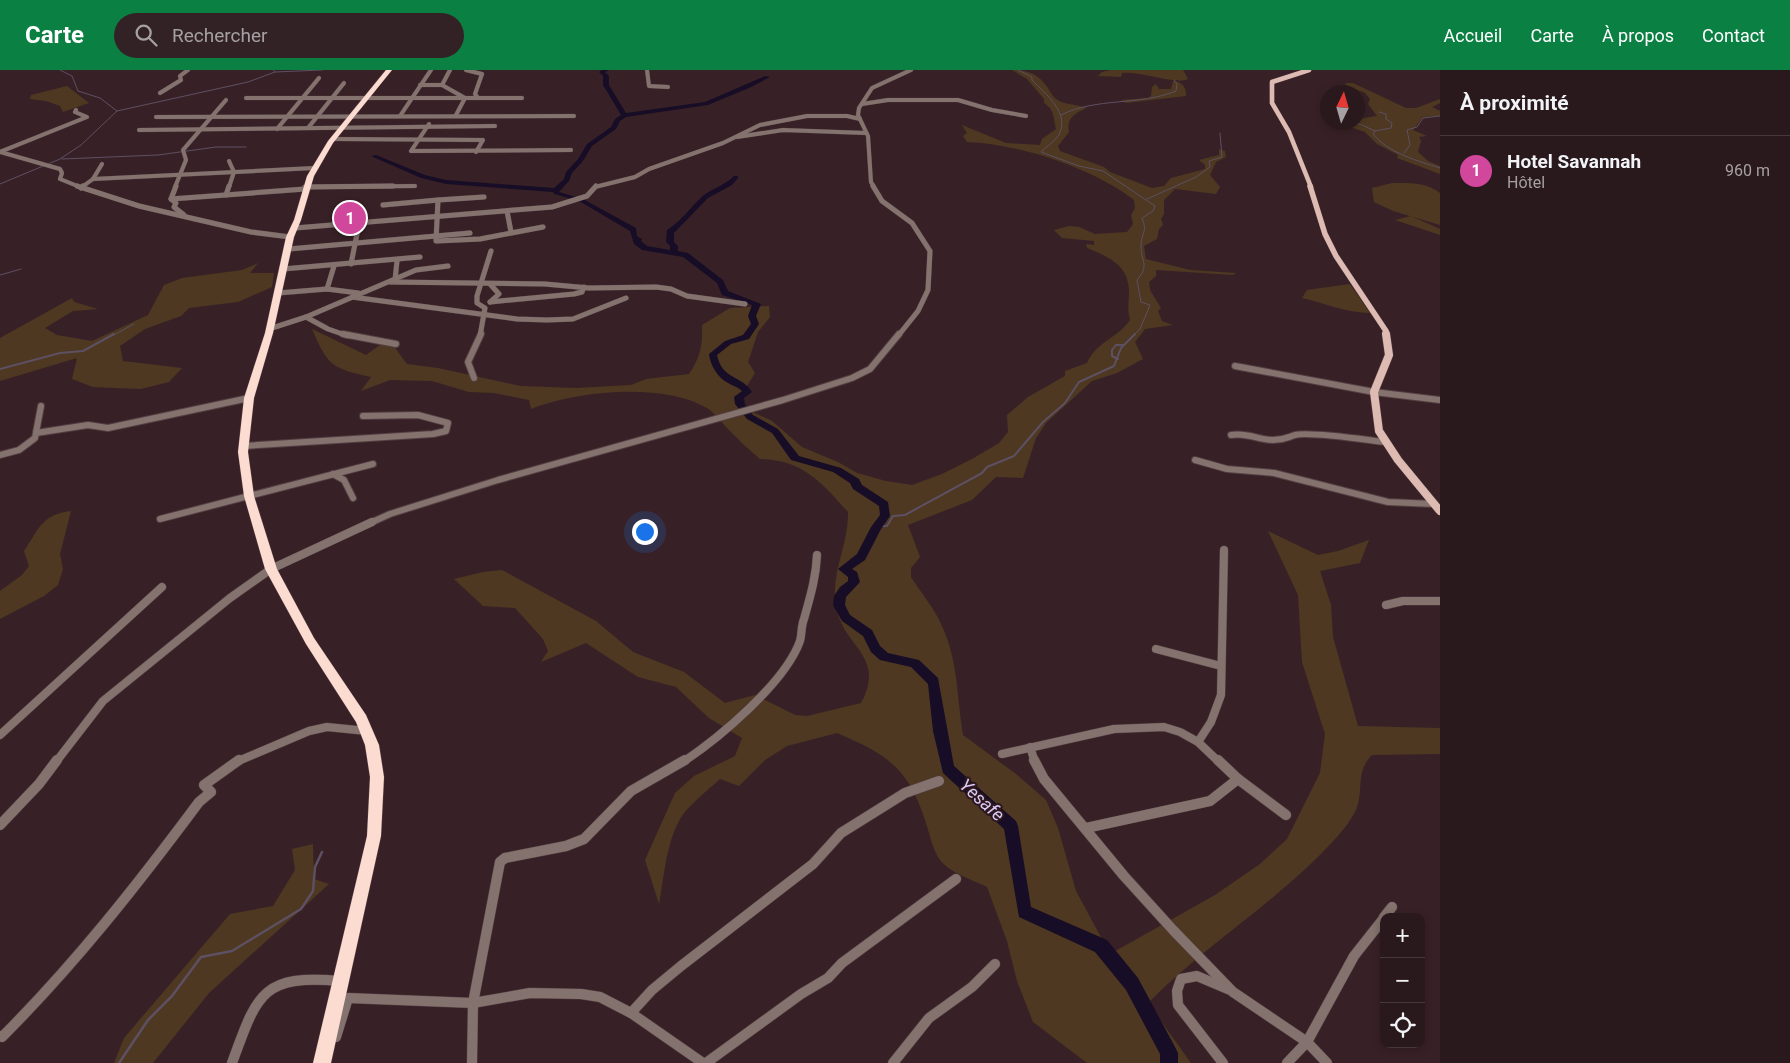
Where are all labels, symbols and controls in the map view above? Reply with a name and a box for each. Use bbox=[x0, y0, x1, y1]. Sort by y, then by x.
search box bbox=[114, 13, 464, 58]
text: Carte bbox=[25, 21, 84, 49]
icon: search bbox=[132, 21, 160, 49]
text: Rechercher bbox=[172, 24, 267, 47]
text: Accueil bbox=[1444, 25, 1502, 46]
text: Carte bbox=[1530, 25, 1574, 46]
text: À propos bbox=[1602, 25, 1674, 46]
text: Contact bbox=[1702, 25, 1765, 46]
north arrow bbox=[1320, 85, 1365, 130]
text: À proximité bbox=[1460, 91, 1569, 115]
text: Hotel Savannah bbox=[1507, 150, 1641, 173]
text: 1 bbox=[1471, 161, 1481, 180]
text: 960 m bbox=[1725, 161, 1770, 180]
text: Hôtel bbox=[1507, 173, 1545, 192]
pin: 1 bbox=[334, 199, 366, 237]
your location bbox=[632, 519, 658, 545]
water label: Yesafe bbox=[956, 774, 1009, 825]
map controls bbox=[1380, 913, 1425, 1048]
button: + bbox=[1380, 913, 1425, 958]
button: − bbox=[1380, 958, 1425, 1003]
button: locate bbox=[1380, 1003, 1425, 1048]

